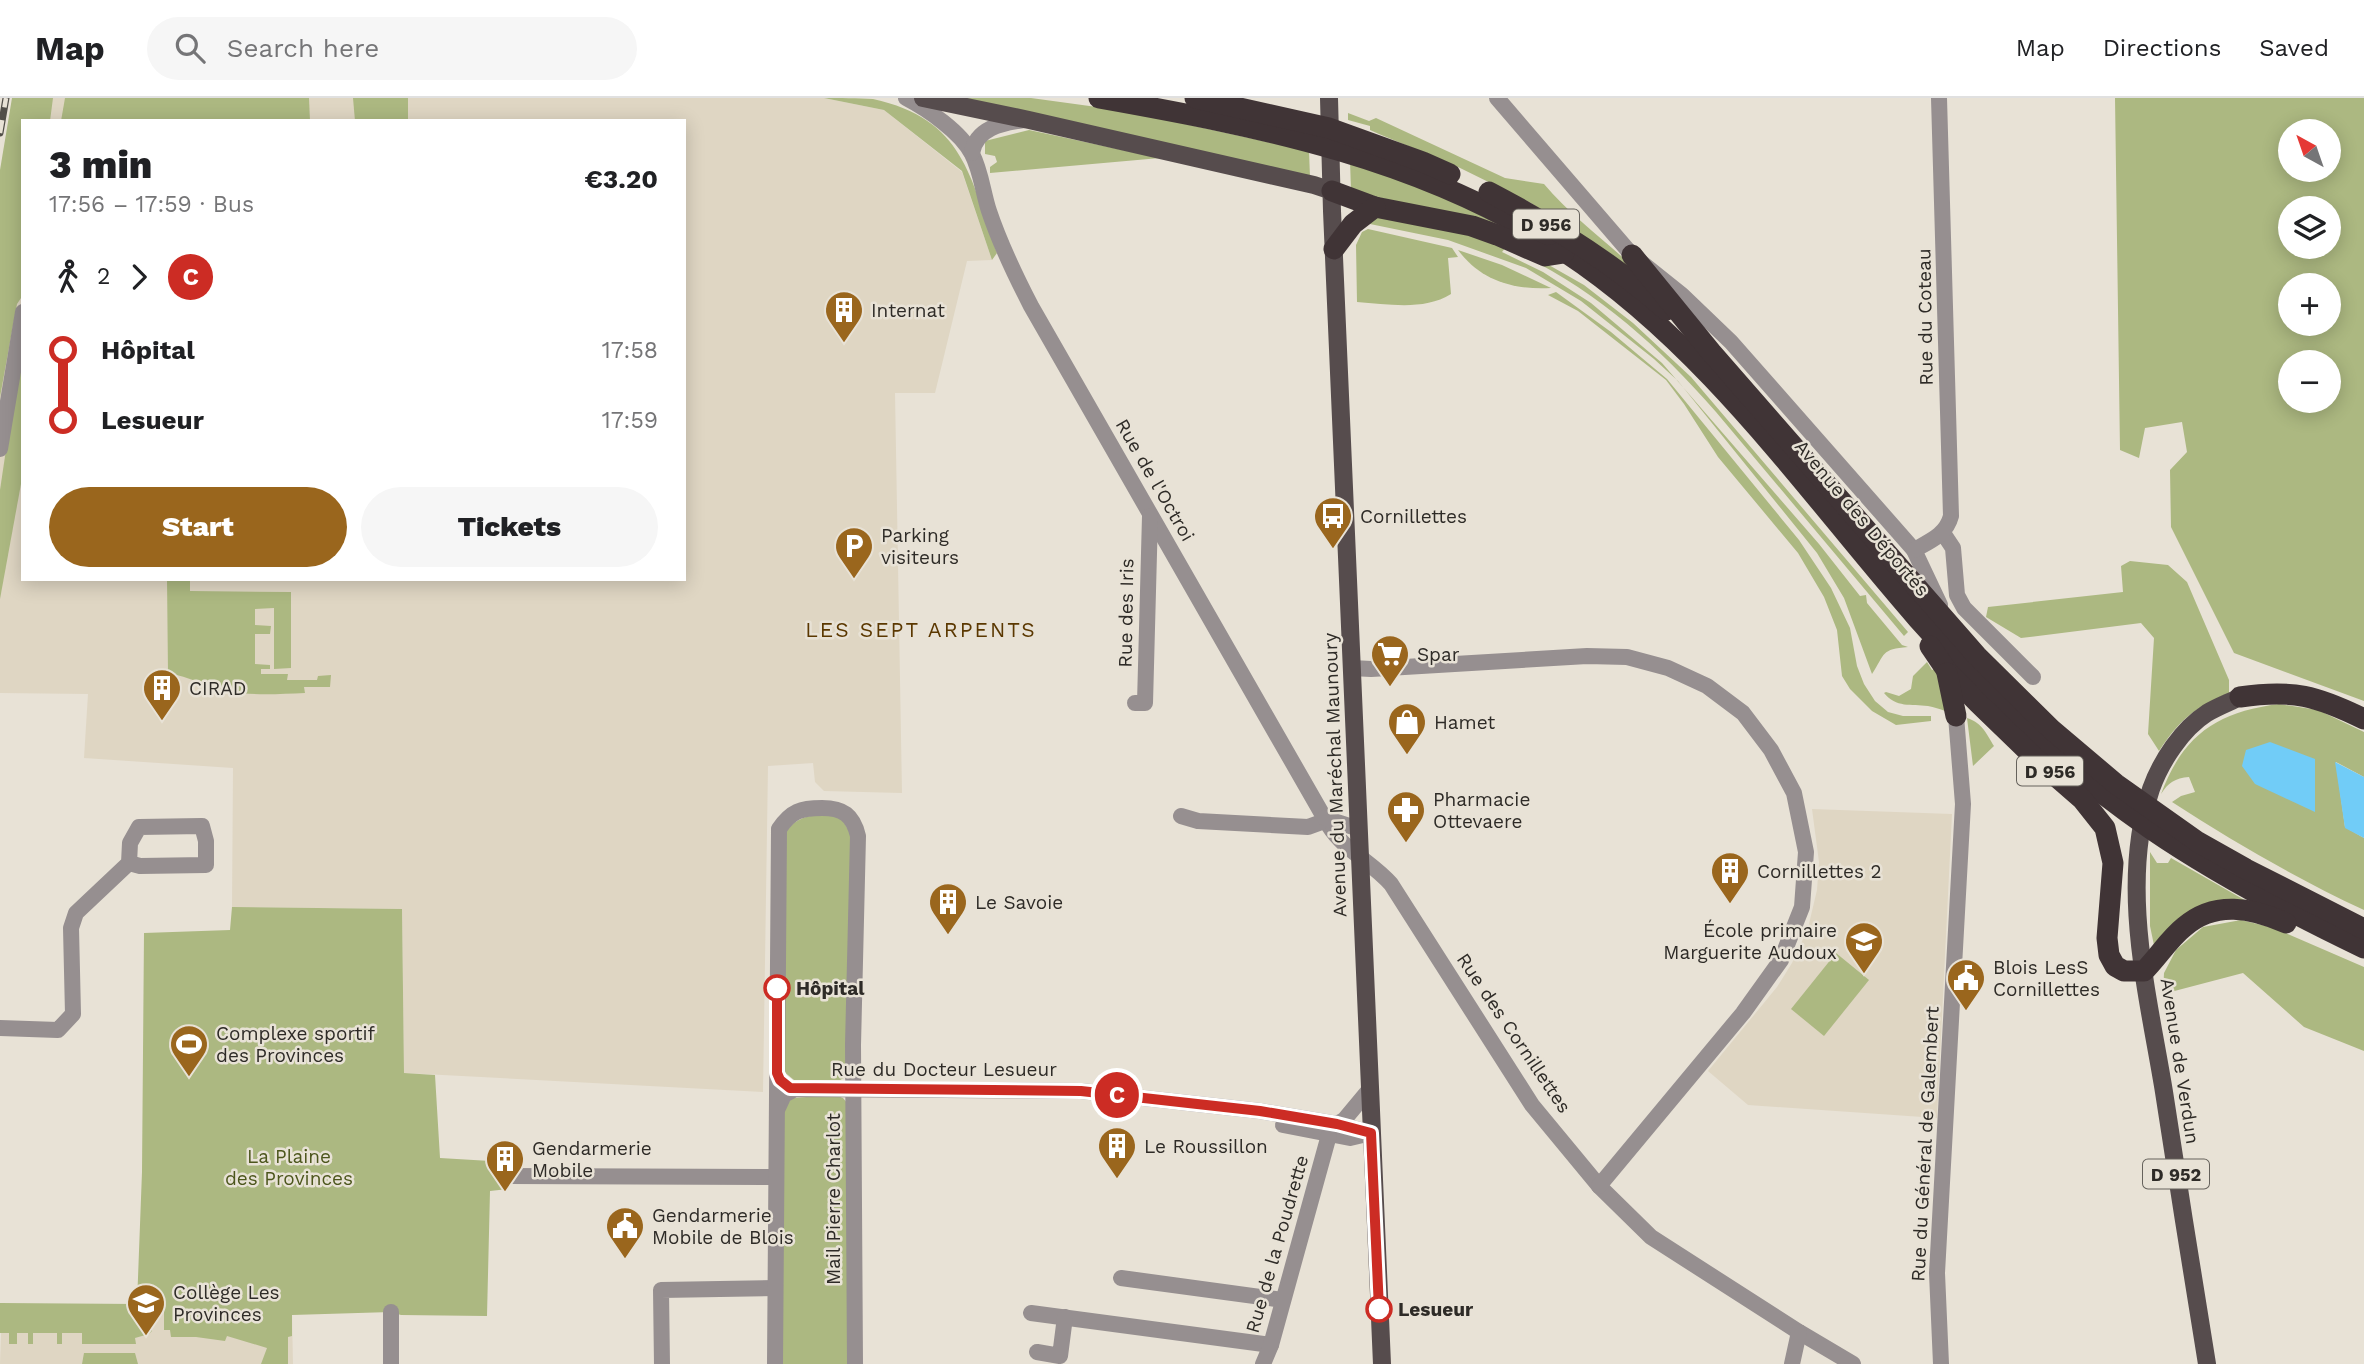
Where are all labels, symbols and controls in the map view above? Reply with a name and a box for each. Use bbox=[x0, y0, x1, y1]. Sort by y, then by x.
search box bbox=[147, 17, 637, 80]
text: Map bbox=[35, 29, 105, 68]
icon: search bbox=[171, 29, 209, 67]
text: Search here bbox=[227, 33, 379, 63]
text: Map bbox=[2016, 34, 2065, 62]
text: Directions bbox=[2103, 34, 2221, 62]
text: Saved bbox=[2259, 34, 2329, 62]
north arrow bbox=[2278, 119, 2342, 182]
map controls bbox=[2278, 119, 2341, 413]
text: 3 min bbox=[49, 143, 152, 187]
text: €3.20 bbox=[585, 164, 658, 194]
text: 17:56 – 17:59 · Bus bbox=[49, 191, 254, 218]
button: layers bbox=[2278, 196, 2341, 259]
road number: D 956 bbox=[1513, 210, 1579, 238]
street label: Rue du Coteau bbox=[1912, 248, 1938, 386]
icon: walk bbox=[49, 258, 87, 296]
icon: forward bbox=[120, 258, 158, 296]
text: 2 bbox=[97, 263, 110, 290]
text: C bbox=[182, 263, 199, 291]
button: + bbox=[2278, 273, 2341, 336]
building icon: Internat bbox=[823, 289, 865, 344]
place label: Internat bbox=[871, 299, 945, 322]
text: Hôpital bbox=[101, 335, 195, 365]
text: 17:58 bbox=[602, 337, 658, 364]
button: − bbox=[2278, 350, 2341, 413]
text: Lesueur bbox=[101, 405, 204, 435]
text: 17:59 bbox=[602, 407, 658, 434]
street label: Rue de l'Octroi bbox=[1111, 415, 1199, 545]
street label: Avenue des Déportés bbox=[1790, 435, 1934, 601]
button: Start bbox=[49, 487, 347, 567]
button: Tickets bbox=[361, 487, 658, 567]
bus stop icon: Cornillettes bbox=[1312, 495, 1354, 550]
place label: Cornillettes bbox=[1360, 505, 1467, 528]
place label: Parking visiteurs bbox=[881, 524, 959, 569]
parking icon: Parking visiteurs bbox=[833, 525, 875, 580]
street label: Rue des Iris bbox=[1114, 558, 1138, 668]
district label: LES SEPT ARPENTS bbox=[805, 617, 1037, 642]
street label: Avenue du Maréchal Maunoury bbox=[1319, 632, 1351, 918]
supermarket icon: Spar bbox=[1369, 633, 1411, 688]
place label: Spar bbox=[1417, 643, 1460, 666]
building icon: CIRAD bbox=[141, 667, 183, 722]
place label: CIRAD bbox=[189, 677, 247, 700]
shop icon: Hamet bbox=[1386, 701, 1428, 756]
place label: Hamet bbox=[1434, 711, 1495, 734]
road number: D 956 bbox=[2017, 756, 2083, 786]
place label: Pharmacie Ottevaere bbox=[1433, 788, 1530, 833]
pharmacy icon: Pharmacie Ottevaere bbox=[1385, 789, 1427, 844]
building icon: Cornillettes 2 bbox=[1709, 850, 1751, 905]
place label: Cornillettes 2 bbox=[1757, 860, 1882, 883]
building icon: Le Savoie bbox=[927, 881, 969, 936]
place label: Le Savoie bbox=[975, 891, 1063, 914]
place label: École primaire Marguerite Audoux bbox=[1663, 919, 1837, 964]
school or university icon: École primaire Marguerite Audoux bbox=[1843, 920, 1885, 975]
street label: Rue des Cornillettes bbox=[1452, 949, 1576, 1117]
place label: Blois LesS Cornillettes bbox=[1993, 956, 2100, 1001]
public building icon: Blois LesS Cornillettes bbox=[1945, 957, 1987, 1012]
marker: Hôpital bbox=[764, 975, 790, 1001]
street label: Avenue de Verdun bbox=[2156, 976, 2204, 1146]
place label: Hôpital bbox=[796, 977, 865, 1000]
street label: Rue du Général de Galembert bbox=[1906, 1006, 1944, 1282]
place label: Complexe sportif des Provinces bbox=[216, 1022, 376, 1067]
sports icon: Complexe sportif des Provinces bbox=[168, 1023, 210, 1078]
street label: Rue du Docteur Lesueur bbox=[831, 1058, 1057, 1081]
line badge: C bbox=[1094, 1072, 1140, 1118]
text: C bbox=[1109, 1081, 1125, 1109]
street label: Mail Pierre Charlot bbox=[822, 1113, 845, 1285]
building icon: Le Roussillon bbox=[1096, 1125, 1138, 1180]
place label: Le Roussillon bbox=[1144, 1135, 1268, 1158]
place label: Gendarmerie Mobile bbox=[532, 1137, 652, 1182]
building icon: Gendarmerie Mobile bbox=[484, 1138, 526, 1193]
park label: La Plaine des Provinces bbox=[225, 1145, 353, 1190]
street label: Rue de la Poudrette bbox=[1241, 1152, 1313, 1336]
road number: D 952 bbox=[2143, 1160, 2209, 1189]
place label: Gendarmerie Mobile de Blois bbox=[652, 1204, 794, 1249]
public building icon: Gendarmerie Mobile de Blois bbox=[604, 1205, 646, 1260]
place label: Collège Les Provinces bbox=[173, 1281, 280, 1326]
school or university icon: Collège Les Provinces bbox=[125, 1282, 167, 1337]
marker: Lesueur bbox=[1366, 1296, 1392, 1322]
place label: Lesueur bbox=[1398, 1298, 1474, 1321]

